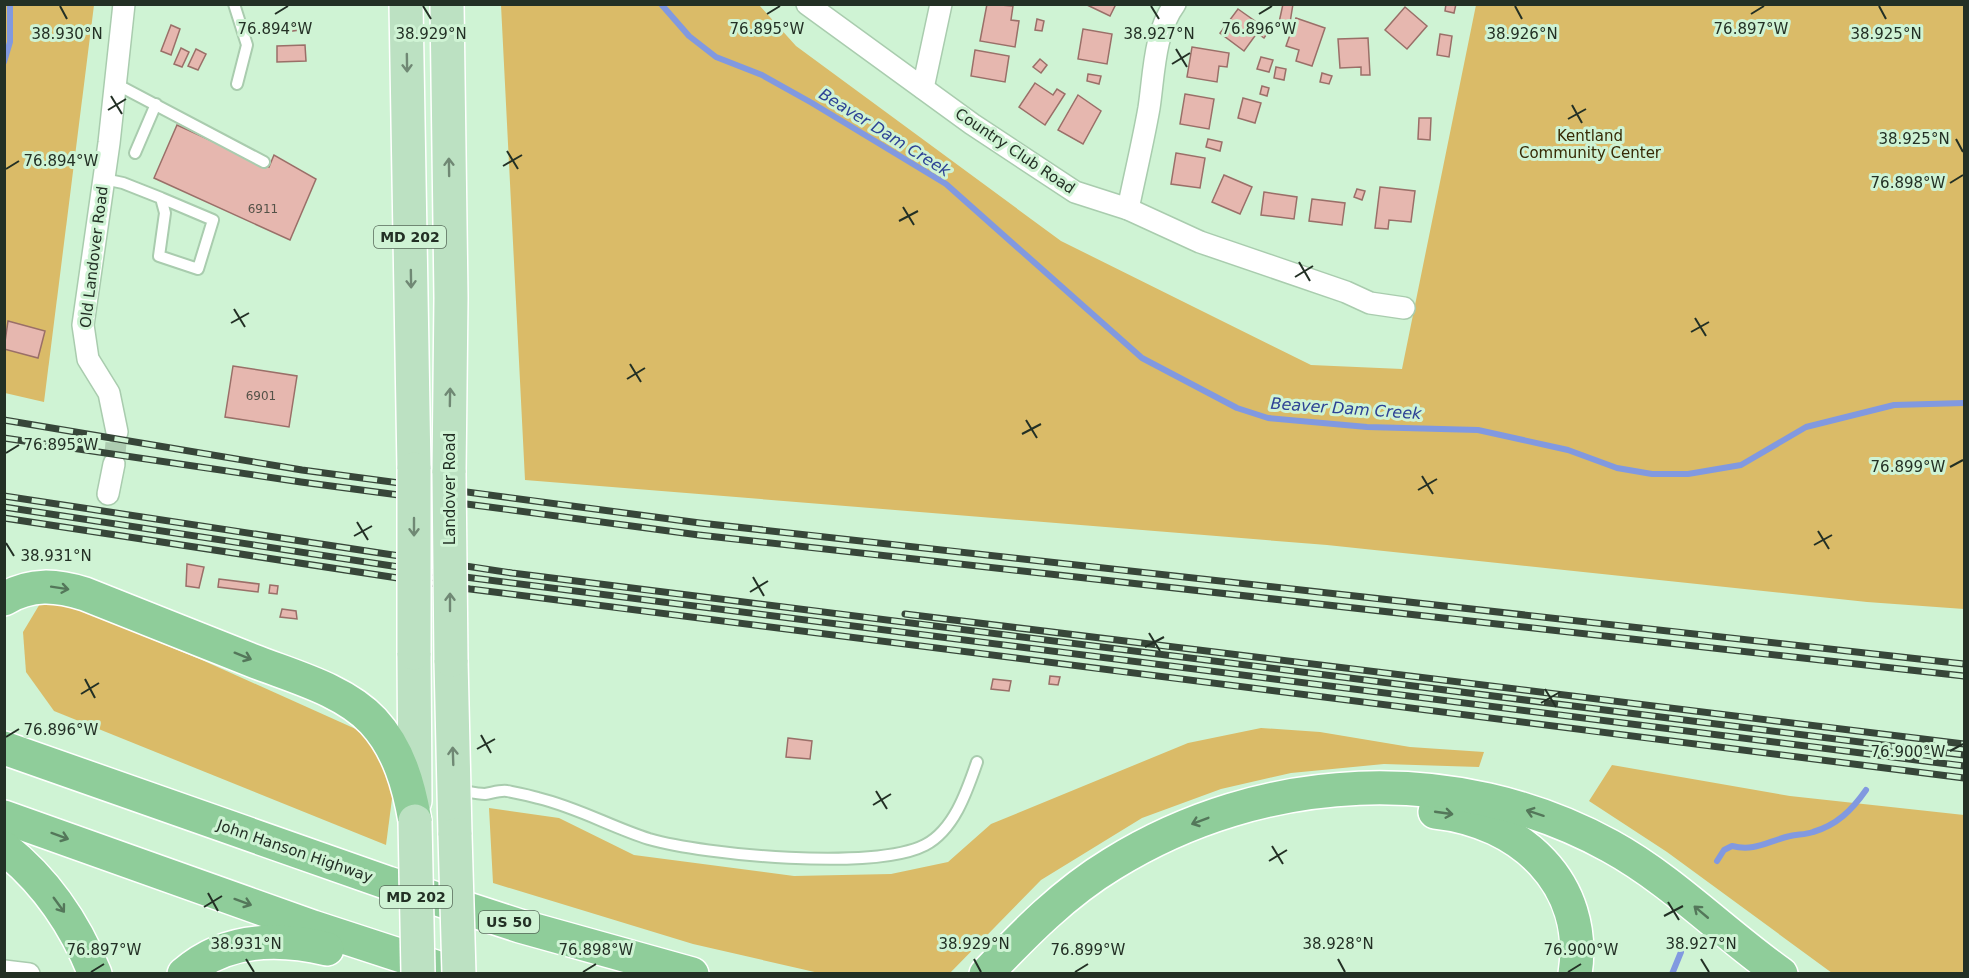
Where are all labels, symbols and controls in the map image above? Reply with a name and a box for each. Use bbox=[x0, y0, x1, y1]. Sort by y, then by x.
text: 76.894°W bbox=[238, 20, 313, 38]
text: 76.895°W bbox=[730, 20, 805, 38]
text: 76.896°W bbox=[1222, 20, 1297, 38]
text: 76.897°W bbox=[1714, 20, 1789, 38]
text: 38.930°N bbox=[31, 25, 103, 43]
text: 38.929°N bbox=[395, 25, 467, 43]
text: 38.927°N bbox=[1123, 25, 1195, 43]
text: 38.926°N bbox=[1486, 25, 1558, 43]
text: 38.925°N bbox=[1850, 25, 1922, 43]
one-way arrow bbox=[401, 52, 413, 72]
water label: Beaver Dam Creek bbox=[816, 84, 954, 181]
street label: Country Club Road bbox=[952, 104, 1078, 198]
park label: Kentland Community Center bbox=[1519, 127, 1662, 162]
text: 38.925°N bbox=[1878, 130, 1950, 148]
text: 76.894°W bbox=[24, 152, 99, 170]
one-way arrow bbox=[443, 158, 455, 178]
text: 76.898°W bbox=[1871, 174, 1946, 192]
street label: Old Landover Road bbox=[76, 185, 112, 329]
house number: 6911 bbox=[248, 202, 278, 216]
road number: MD 202 bbox=[374, 226, 446, 248]
one-way arrow bbox=[405, 268, 416, 288]
one-way arrow bbox=[444, 388, 456, 408]
house number: 6901 bbox=[246, 389, 276, 403]
water label: Beaver Dam Creek bbox=[1270, 394, 1423, 423]
street label: Landover Road bbox=[441, 433, 459, 545]
text: 76.895°W bbox=[24, 436, 99, 454]
text: 76.899°W bbox=[1871, 458, 1946, 476]
one-way arrow bbox=[408, 517, 420, 537]
text: 38.931°N bbox=[20, 547, 92, 565]
one-way arrow bbox=[50, 582, 70, 593]
one-way arrow bbox=[444, 592, 456, 612]
one-way arrow bbox=[233, 652, 251, 663]
text: 76.896°W bbox=[24, 721, 99, 739]
text: 76.900°W bbox=[1871, 743, 1946, 761]
one-way arrow bbox=[448, 746, 459, 766]
one-way arrow bbox=[1526, 806, 1545, 817]
one-way arrow bbox=[1433, 807, 1453, 818]
street label: John Hanson Highway bbox=[214, 816, 375, 886]
one-way arrow bbox=[1191, 816, 1210, 827]
one-way arrow bbox=[50, 832, 68, 843]
road number: MD 202 bbox=[380, 886, 452, 908]
one-way arrow bbox=[53, 897, 65, 913]
one-way arrow bbox=[233, 897, 252, 908]
one-way arrow bbox=[1693, 906, 1709, 919]
road number: US 50 bbox=[479, 911, 539, 933]
text: 38.931°N bbox=[210, 935, 282, 953]
text: 38.929°N bbox=[938, 935, 1010, 953]
text: 38.928°N bbox=[1302, 935, 1374, 953]
text: 38.927°N bbox=[1665, 935, 1737, 953]
text: 76.897°W bbox=[67, 941, 142, 959]
text: 76.898°W bbox=[559, 941, 634, 959]
text: 76.899°W bbox=[1051, 941, 1126, 959]
text: 76.900°W bbox=[1544, 941, 1619, 959]

